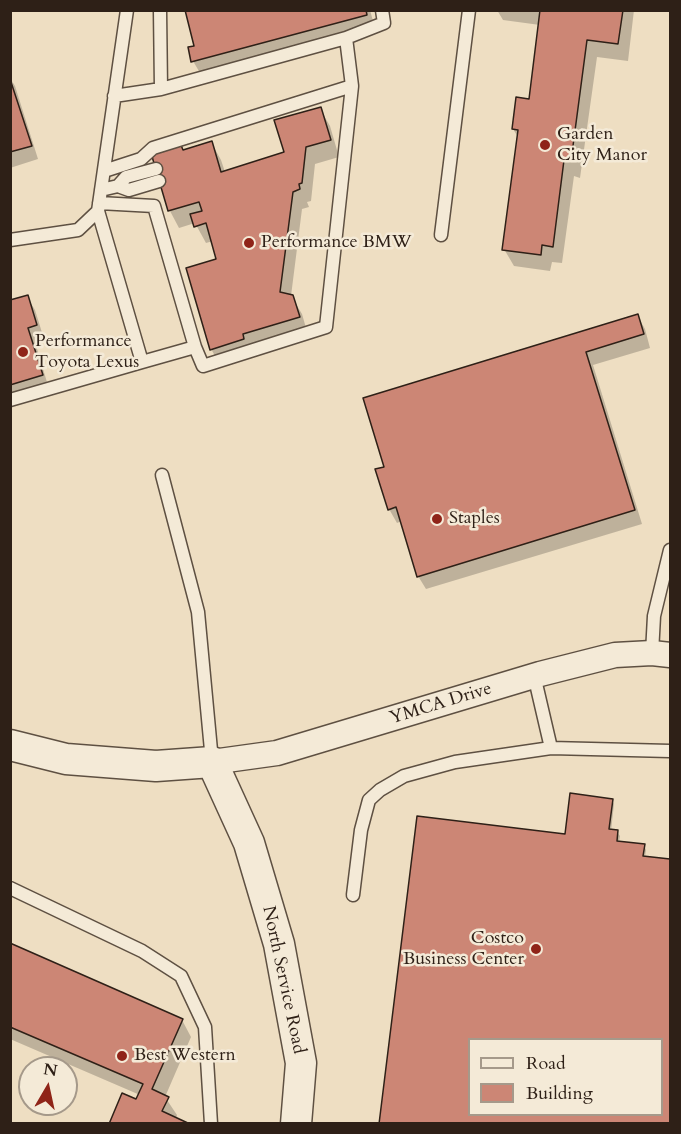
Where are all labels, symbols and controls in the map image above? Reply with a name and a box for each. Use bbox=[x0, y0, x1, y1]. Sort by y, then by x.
place label: Garden City Manor bbox=[557, 124, 647, 166]
marker: Garden City Manor bbox=[538, 138, 552, 152]
place label: Performance BMW bbox=[261, 232, 412, 254]
marker: Performance BMW bbox=[242, 236, 256, 250]
place label: Performance Toyota Lexus bbox=[35, 331, 139, 374]
marker: Performance Toyota Lexus bbox=[16, 345, 30, 359]
place label: Staples bbox=[449, 508, 500, 530]
marker: Staples bbox=[430, 512, 444, 526]
street label: YMCA Drive bbox=[387, 678, 495, 730]
street label: North Service Road bbox=[257, 904, 309, 1056]
place label: Costco Business Center bbox=[403, 928, 524, 970]
marker: Costco Business Center bbox=[529, 942, 543, 956]
legend bbox=[468, 1038, 663, 1116]
place label: Best Western bbox=[134, 1045, 236, 1067]
marker: Best Western bbox=[115, 1049, 129, 1063]
text: Road bbox=[526, 1051, 566, 1076]
north arrow bbox=[18, 1056, 78, 1116]
text: N bbox=[42, 1058, 59, 1082]
text: Building bbox=[526, 1081, 593, 1106]

